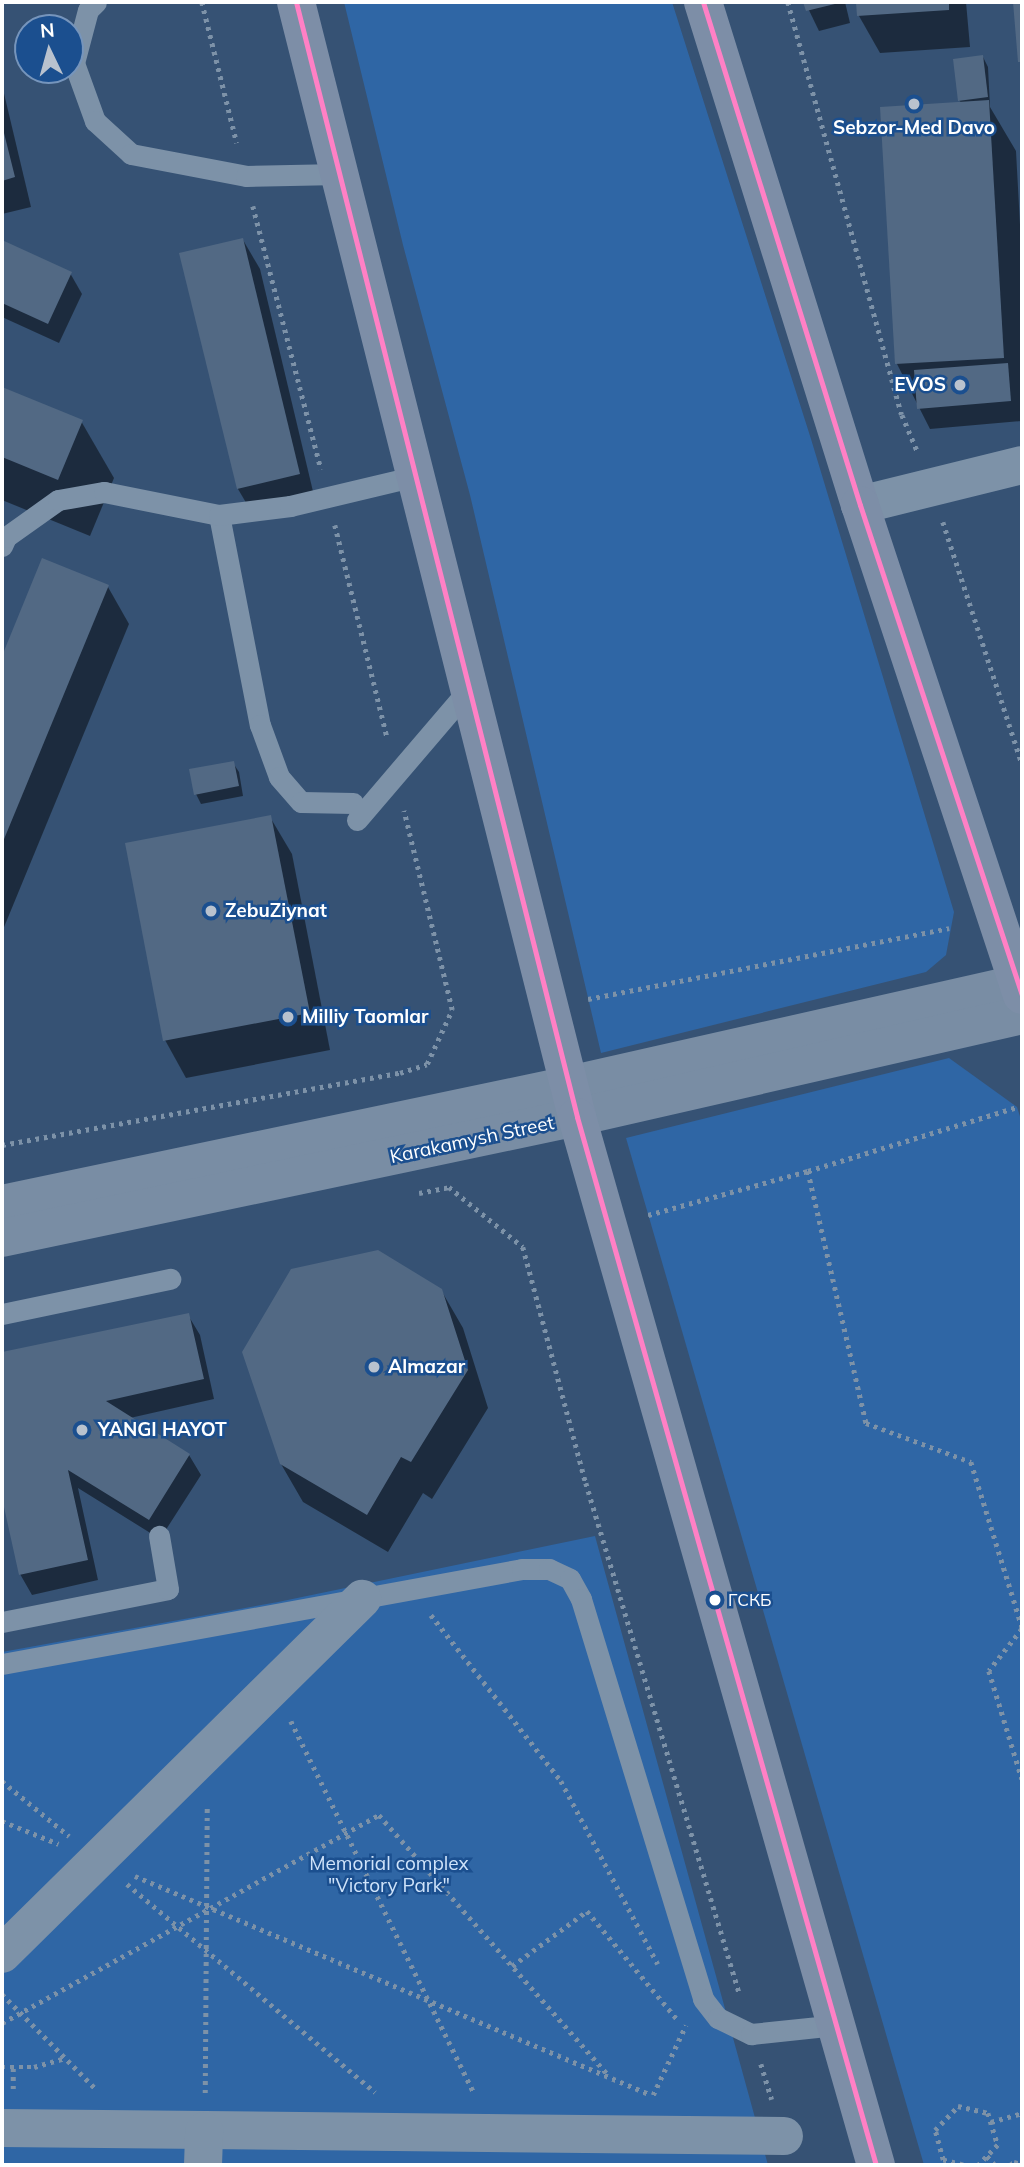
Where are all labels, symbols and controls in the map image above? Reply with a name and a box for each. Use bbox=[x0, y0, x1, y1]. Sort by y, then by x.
north arrow bbox=[14, 14, 84, 84]
text: N bbox=[39, 17, 56, 43]
marker: Sebzor-Med Davo bbox=[904, 94, 924, 114]
place label: Sebzor-Med Davo bbox=[833, 117, 995, 139]
place label: EVOS bbox=[894, 374, 946, 396]
marker: EVOS bbox=[952, 377, 968, 393]
place label: ZebuZiynat bbox=[225, 900, 327, 922]
marker: ZebuZiynat bbox=[203, 903, 219, 919]
place label: Milliy Taomlar bbox=[302, 1006, 428, 1028]
marker: Milliy Taomlar bbox=[280, 1009, 296, 1025]
street label: Karakamysh Street bbox=[388, 1111, 556, 1169]
place label: Almazar bbox=[388, 1356, 465, 1378]
marker: Almazar bbox=[366, 1359, 382, 1375]
place label: YANGI HAYOT bbox=[98, 1419, 227, 1441]
marker: YANGI HAYOT bbox=[72, 1420, 92, 1440]
place label: ГСКБ bbox=[728, 1590, 772, 1610]
marker: ГСКБ bbox=[708, 1593, 722, 1607]
park label: Memorial complex "Victory Park" bbox=[309, 1853, 469, 1897]

